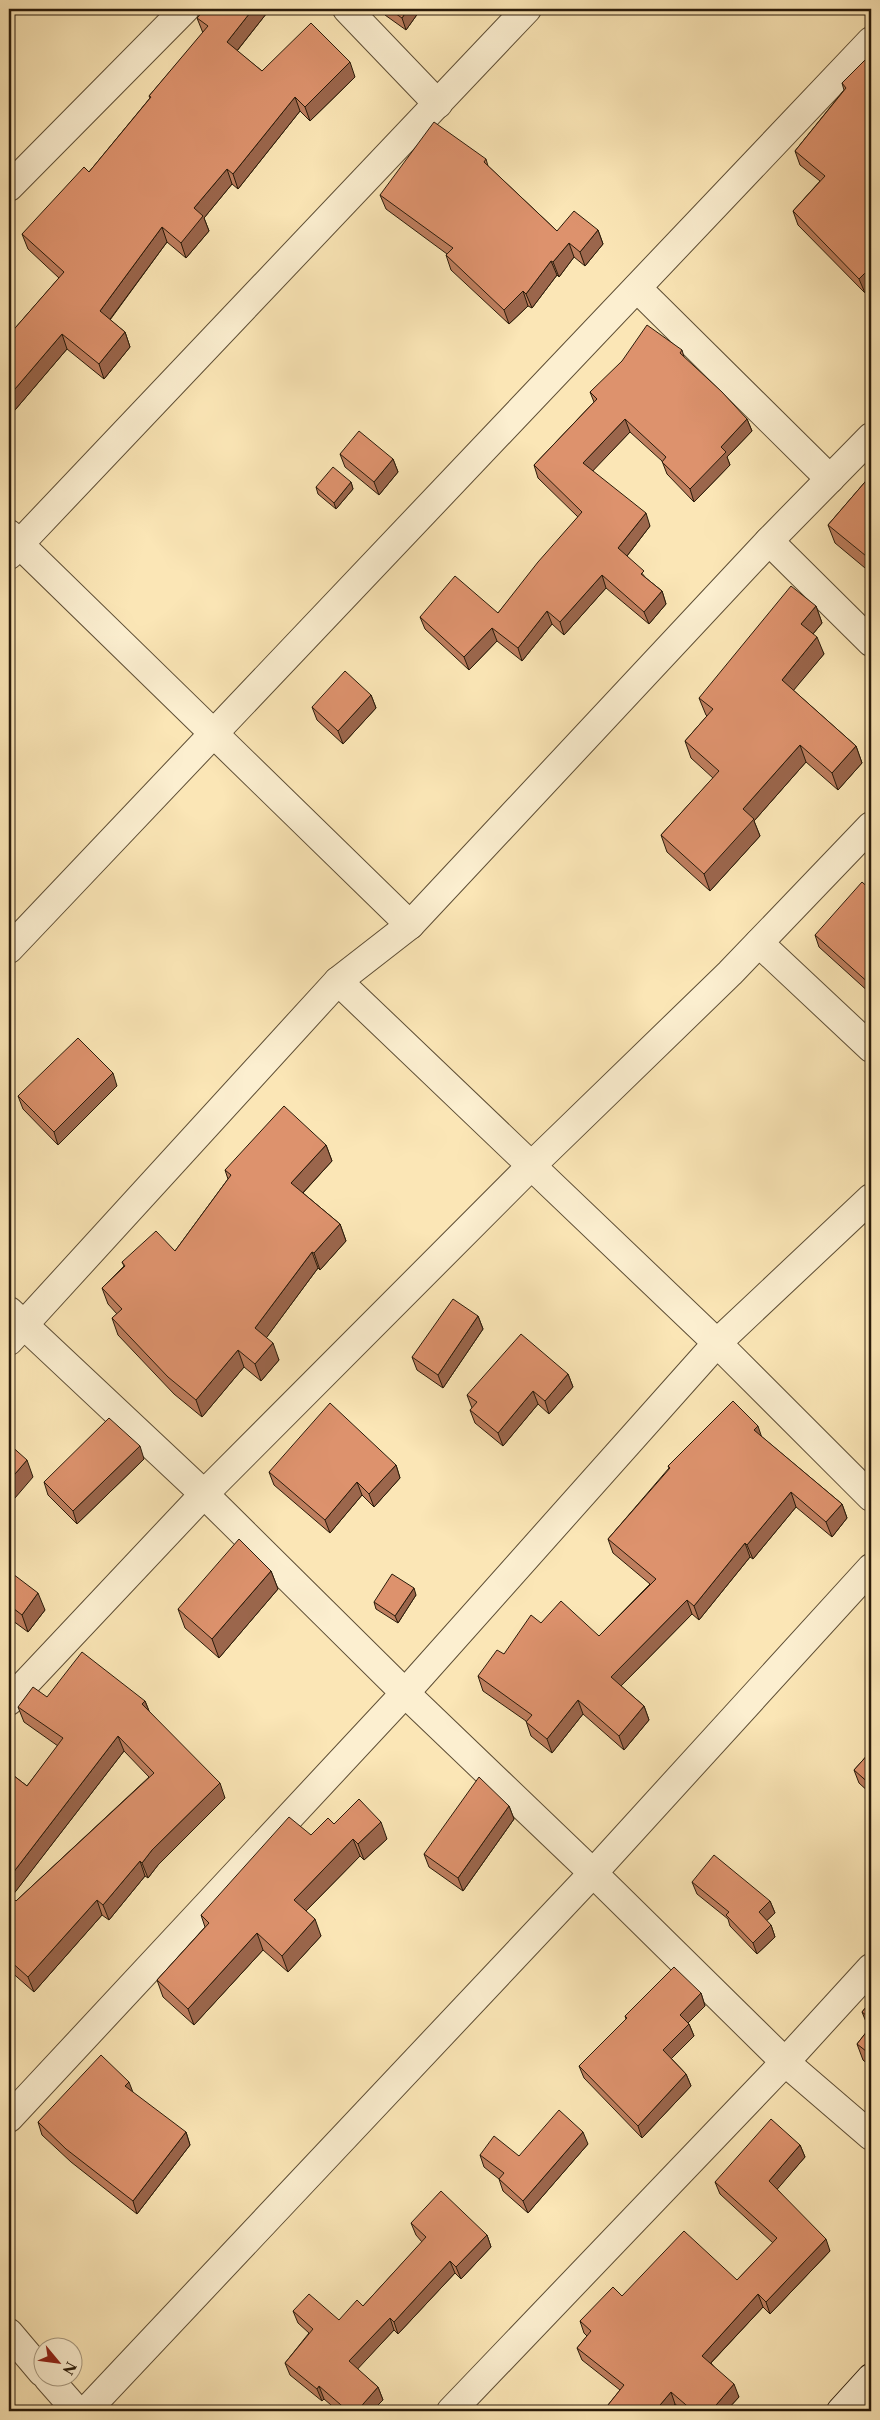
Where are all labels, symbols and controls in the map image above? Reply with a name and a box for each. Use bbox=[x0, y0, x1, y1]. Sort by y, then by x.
north arrow bbox=[32, 2338, 82, 2388]
text: N bbox=[59, 2359, 80, 2378]

